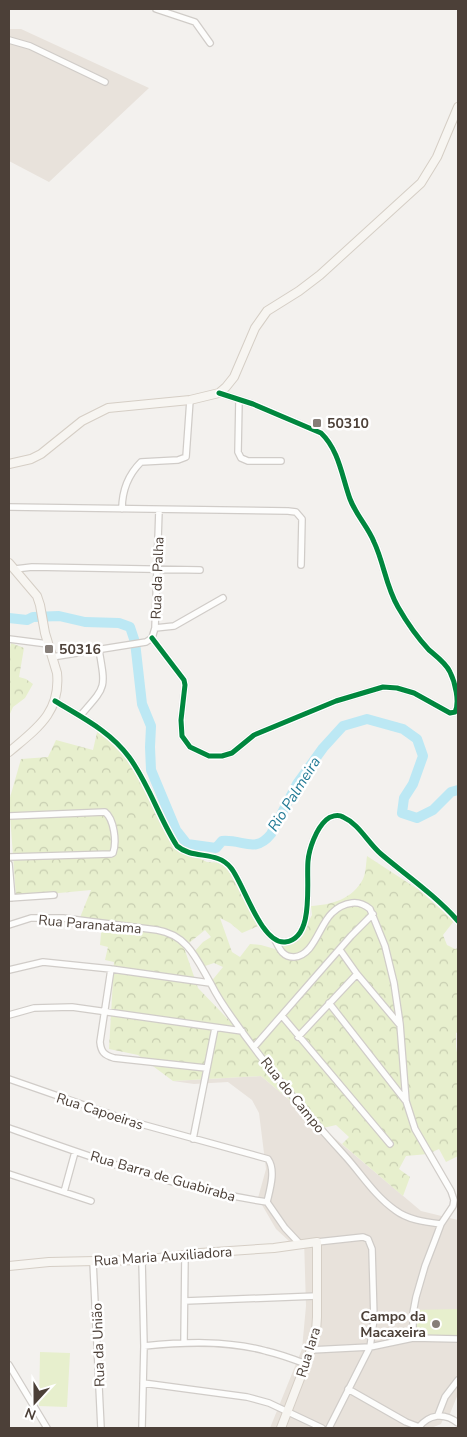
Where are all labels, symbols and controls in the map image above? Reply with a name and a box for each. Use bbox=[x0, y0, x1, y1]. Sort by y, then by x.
place label: 50310 bbox=[327, 414, 369, 433]
marker: 50310 bbox=[311, 417, 323, 429]
street label: Rua da Palha bbox=[147, 536, 168, 620]
place label: 50316 bbox=[59, 640, 101, 659]
marker: 50316 bbox=[43, 643, 55, 655]
water label: Rio Palmeira bbox=[263, 753, 325, 835]
street label: Rua Paranatama bbox=[37, 911, 142, 938]
street label: Rua do Campo bbox=[256, 1053, 329, 1137]
street label: Rua Capoeiras bbox=[54, 1088, 146, 1135]
street label: Rua Barra de Guabiraba bbox=[88, 1147, 238, 1206]
street label: Rua Maria Auxiliadora bbox=[93, 1242, 233, 1271]
street label: Rua da União bbox=[88, 1302, 109, 1387]
place label: Campo da Macaxeira bbox=[360, 1307, 426, 1342]
marker: Campo da Macaxeira bbox=[430, 1318, 442, 1330]
street label: Rua Iara bbox=[292, 1325, 325, 1380]
north arrow bbox=[10, 1377, 60, 1427]
text: N bbox=[22, 1403, 39, 1424]

